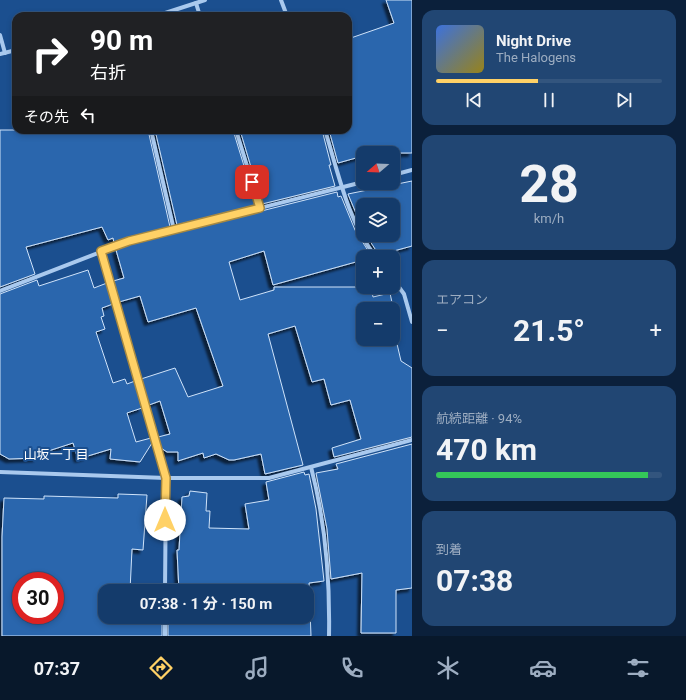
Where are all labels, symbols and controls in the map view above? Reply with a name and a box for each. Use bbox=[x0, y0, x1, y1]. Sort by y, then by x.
text: 90 m bbox=[90, 24, 153, 57]
icon: right bbox=[24, 28, 76, 80]
text: Night Drive bbox=[496, 32, 571, 50]
text: The Halogens bbox=[496, 50, 576, 65]
text: 右折 bbox=[90, 62, 126, 83]
icon: previous bbox=[463, 89, 485, 111]
icon: pause bbox=[538, 89, 560, 111]
icon: next bbox=[613, 89, 635, 111]
icon: left bbox=[77, 104, 99, 126]
text: その先 bbox=[24, 108, 69, 126]
north arrow bbox=[356, 146, 400, 190]
map controls bbox=[356, 146, 400, 346]
text: 28 bbox=[519, 154, 579, 215]
pin bbox=[235, 165, 269, 199]
icon: arrive bbox=[241, 171, 263, 193]
button: layers bbox=[356, 198, 400, 242]
text: km/h bbox=[534, 211, 564, 226]
button: + bbox=[356, 250, 400, 294]
text: エアコン bbox=[436, 292, 488, 307]
button: − bbox=[356, 302, 400, 346]
text: 21.5° bbox=[513, 313, 585, 348]
text: − bbox=[436, 318, 449, 343]
text: + bbox=[650, 318, 662, 343]
text: 航続距離 · 94% bbox=[436, 411, 522, 426]
text: 470 km bbox=[436, 432, 537, 467]
district label: 山坂一丁目 bbox=[23, 447, 89, 462]
position arrow bbox=[144, 499, 186, 541]
text: 到着 bbox=[436, 542, 462, 557]
text: 07:38 bbox=[436, 563, 513, 598]
speed limit sign: 30 bbox=[12, 572, 64, 624]
text: 07:38 · 1 分 · 150 m bbox=[140, 595, 272, 613]
icon: directions bbox=[147, 654, 175, 682]
icon: music bbox=[243, 654, 271, 682]
icon: phone bbox=[338, 654, 366, 682]
icon: climate bbox=[434, 654, 462, 682]
icon: car bbox=[529, 654, 557, 682]
icon: filters bbox=[624, 654, 652, 682]
text: 07:37 bbox=[34, 658, 80, 679]

